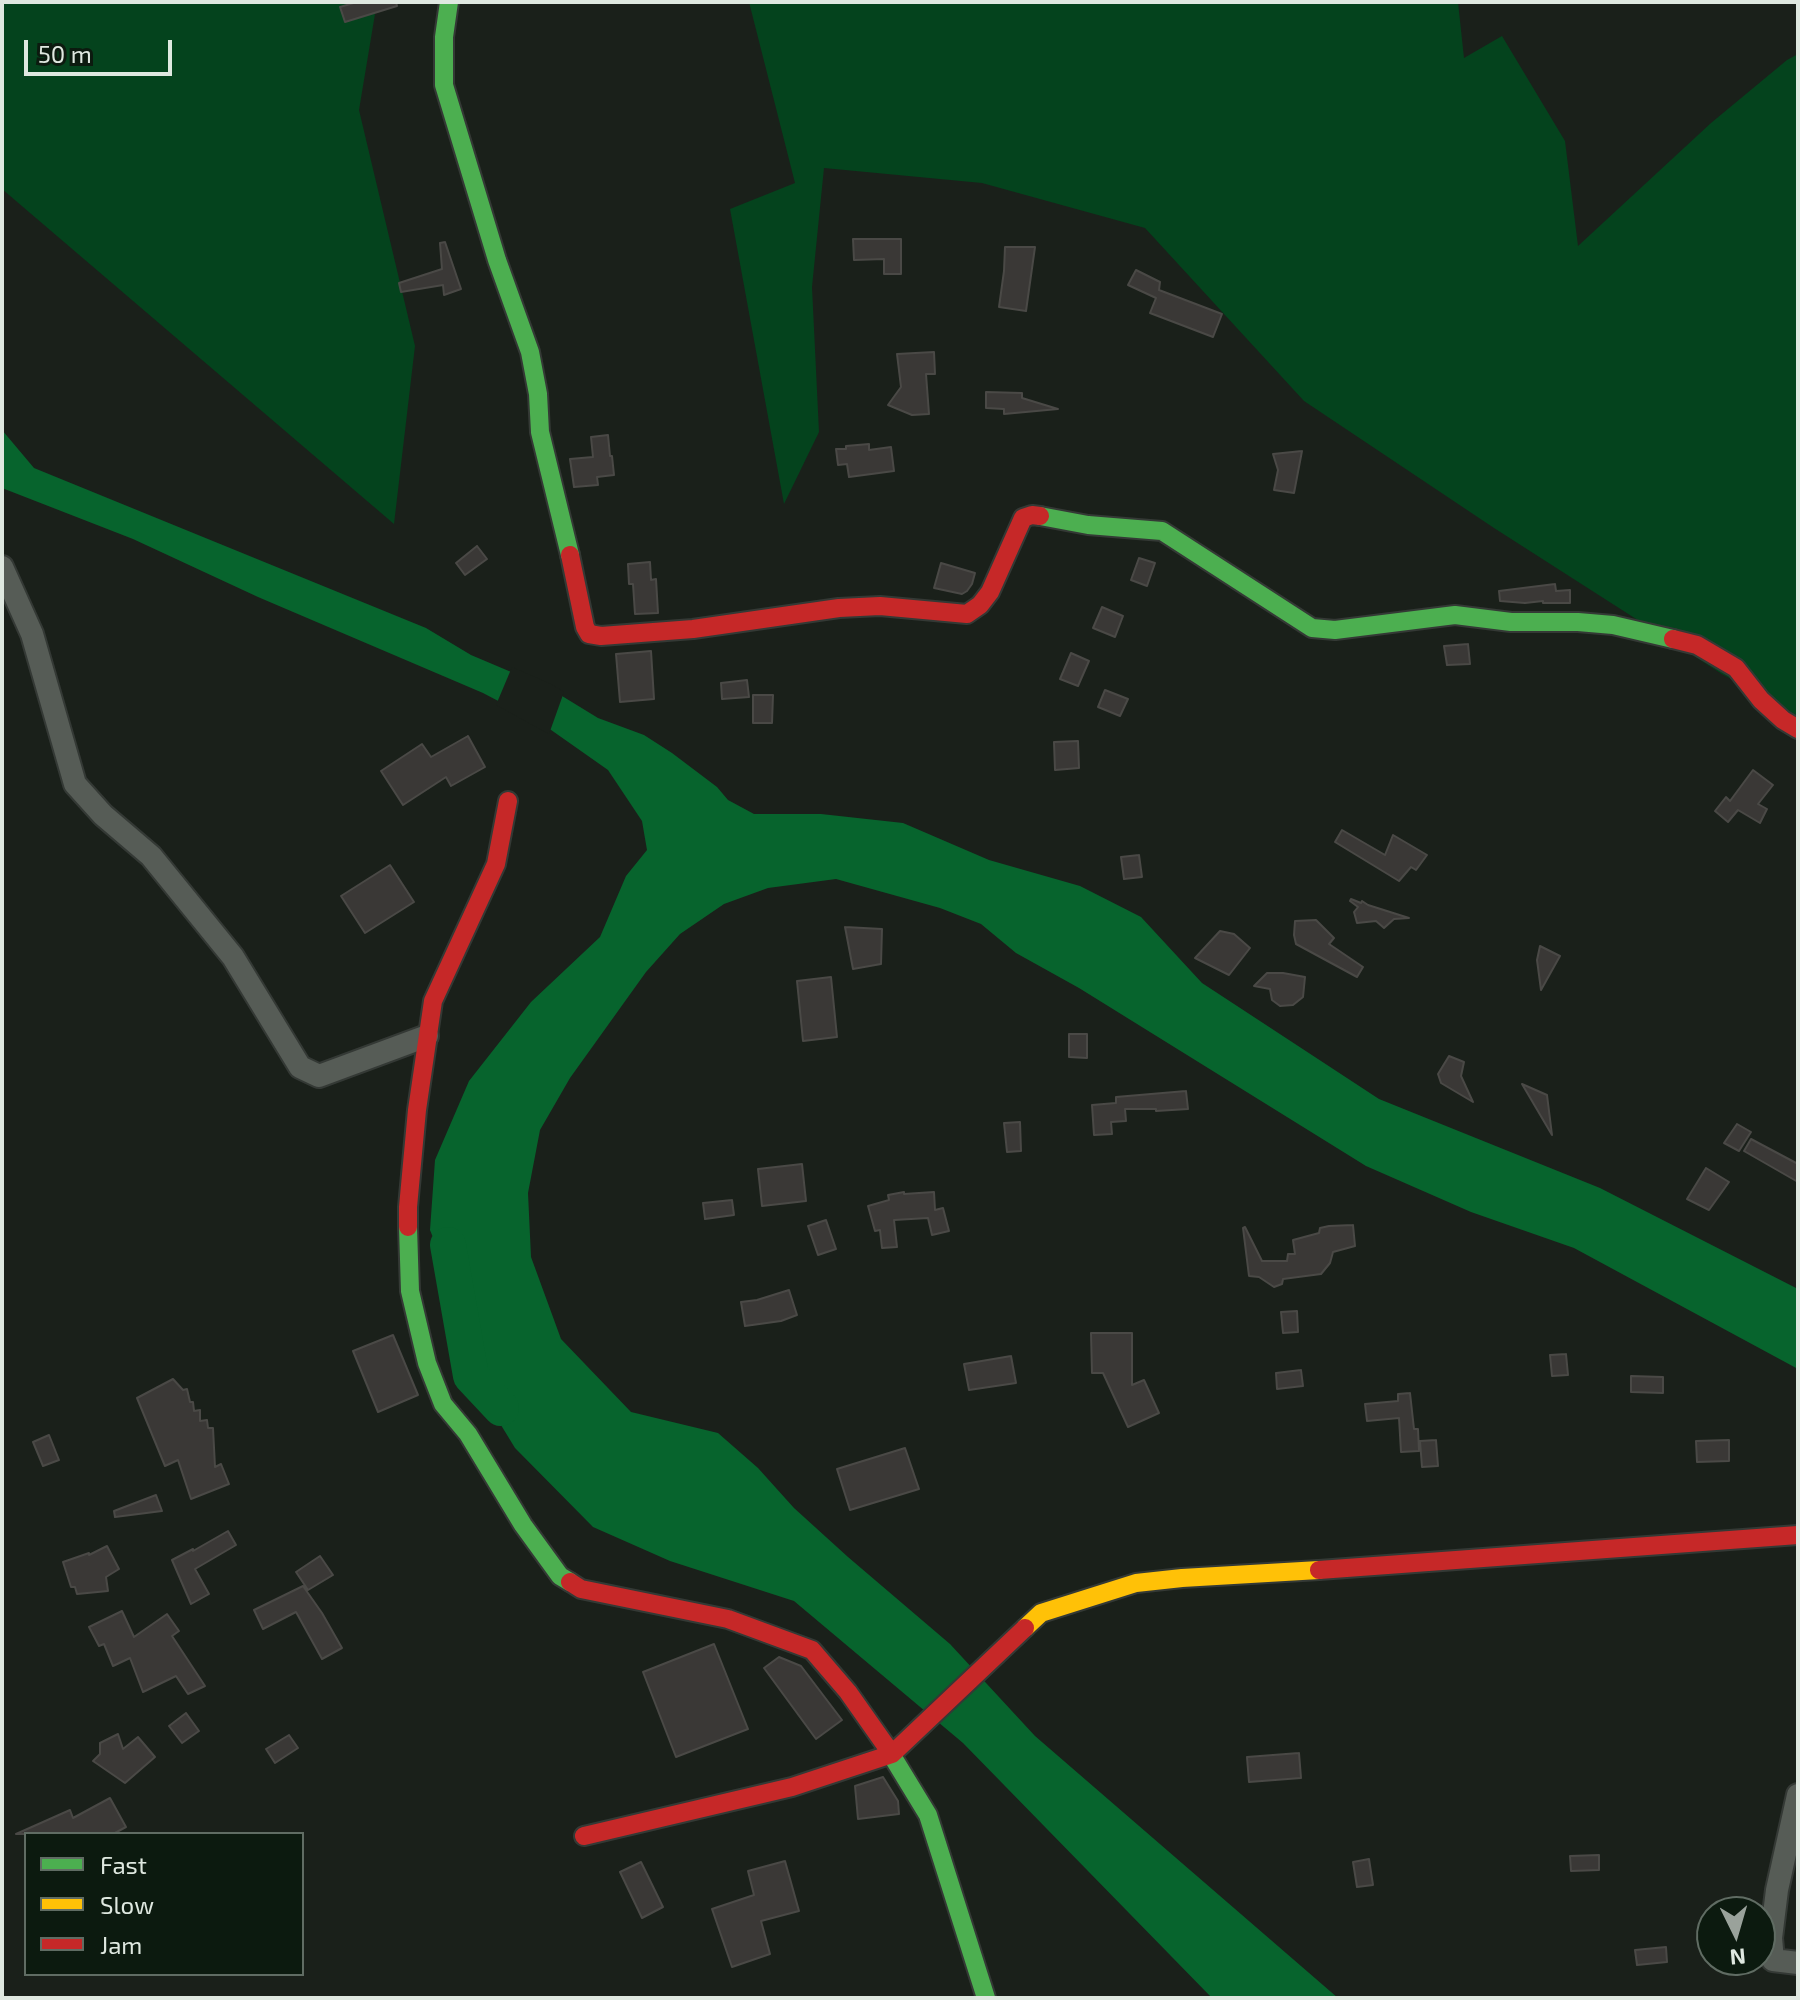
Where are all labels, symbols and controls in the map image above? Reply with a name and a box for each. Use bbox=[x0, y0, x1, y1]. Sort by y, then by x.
scale bar bbox=[28, 24, 176, 74]
text: 50 m bbox=[38, 39, 92, 68]
legend bbox=[24, 1832, 304, 1976]
text: Fast bbox=[100, 1850, 147, 1879]
text: Slow bbox=[100, 1890, 154, 1919]
north arrow bbox=[1696, 1896, 1776, 1976]
text: Jam bbox=[100, 1930, 142, 1959]
text: N bbox=[1729, 1944, 1747, 1972]

